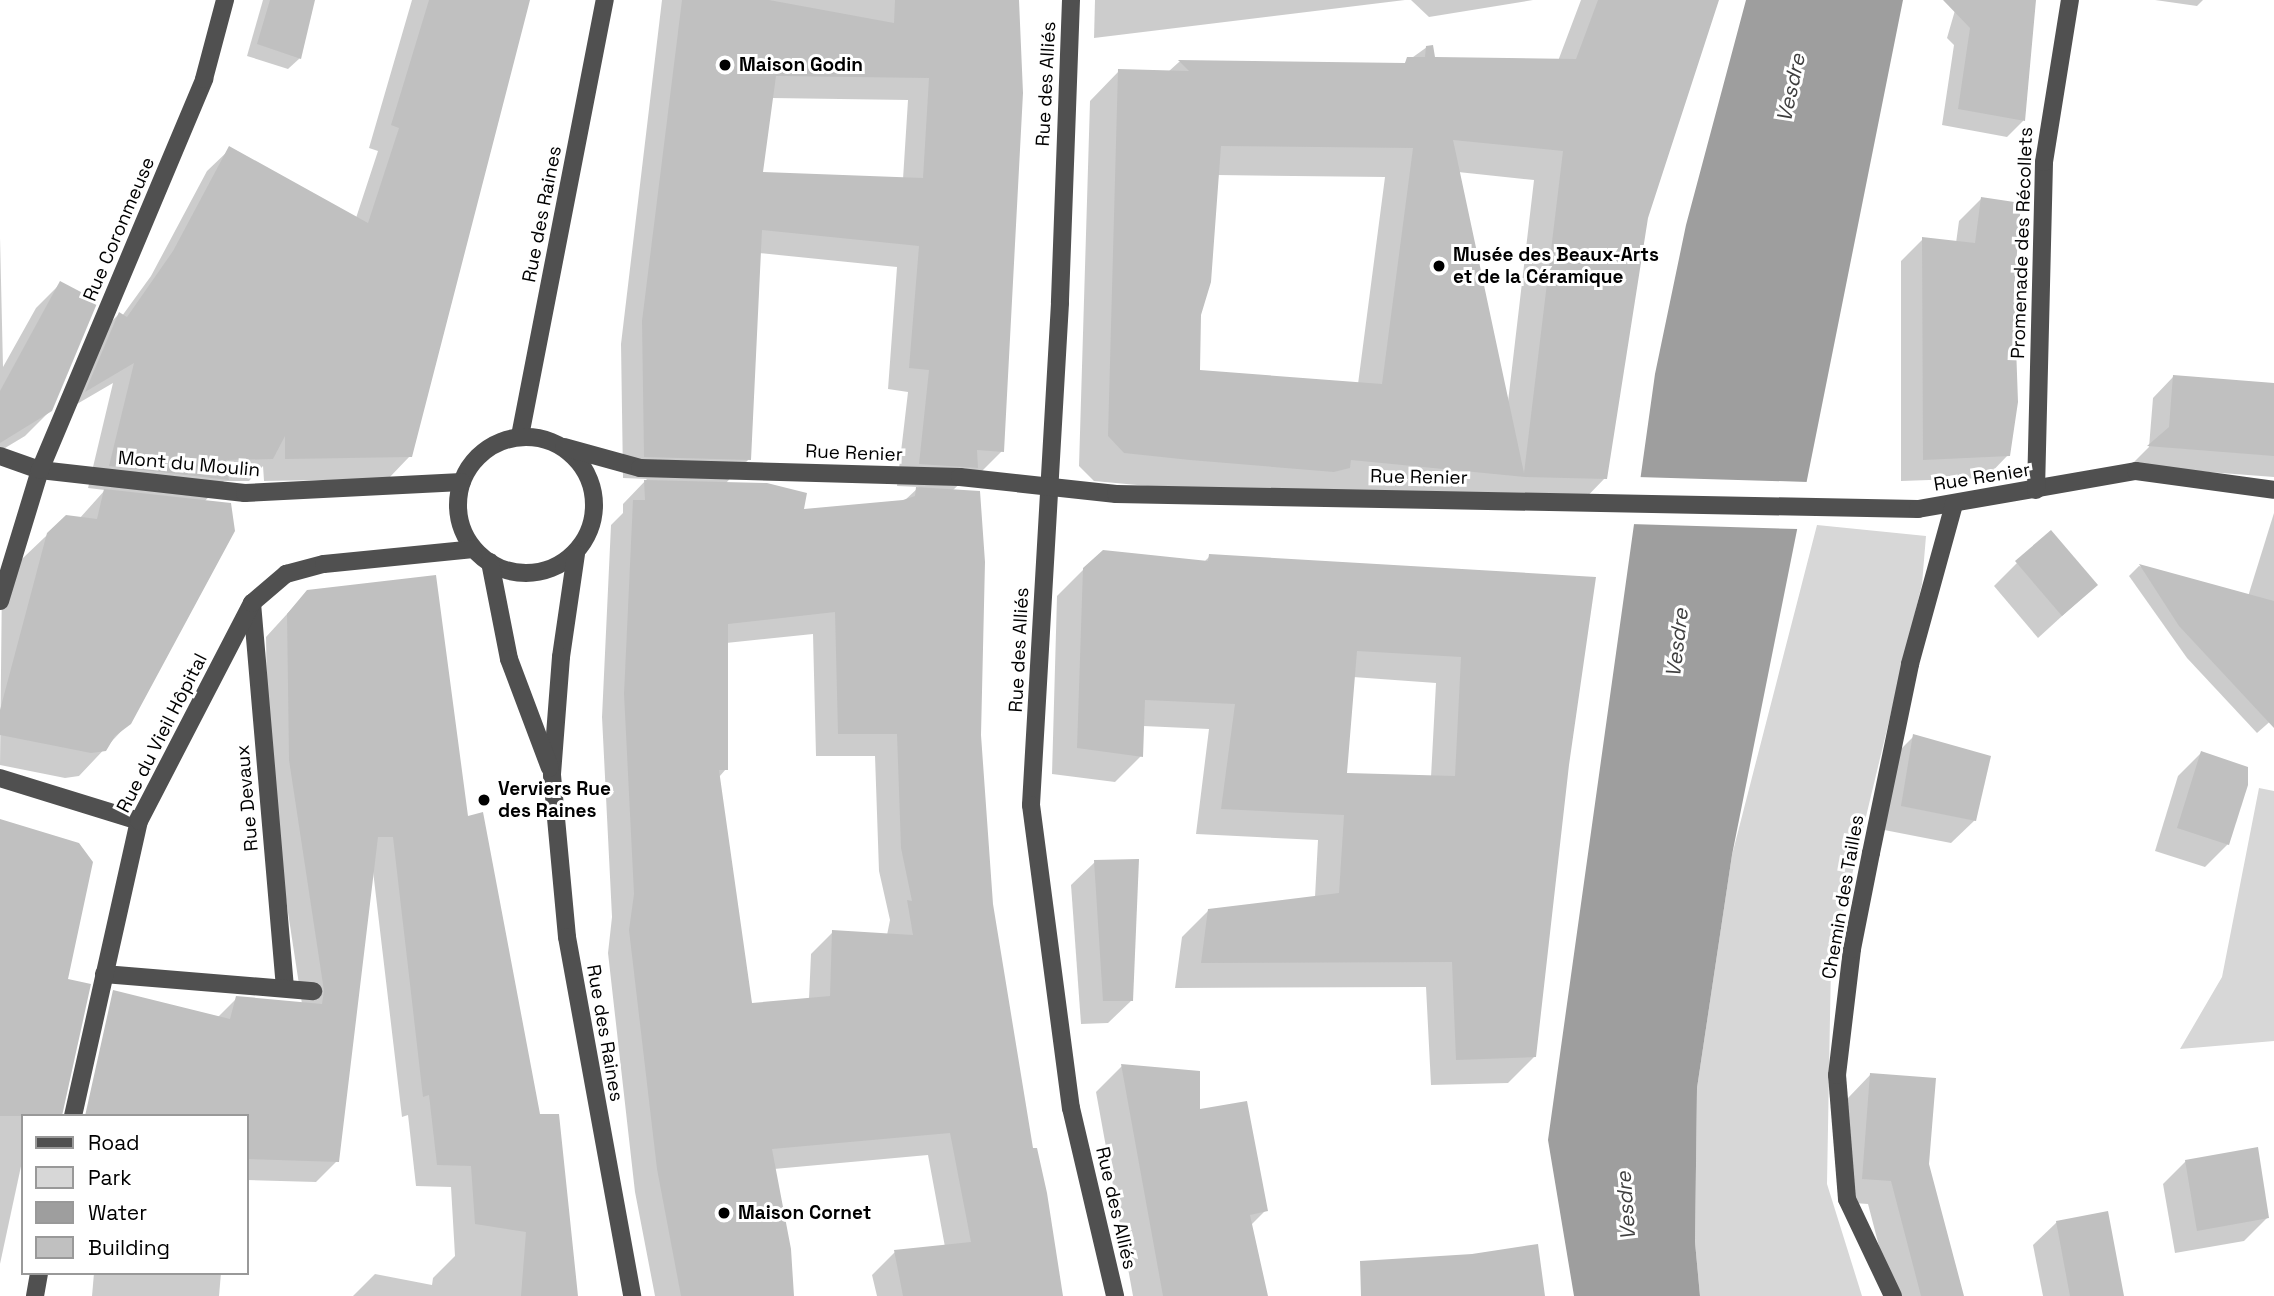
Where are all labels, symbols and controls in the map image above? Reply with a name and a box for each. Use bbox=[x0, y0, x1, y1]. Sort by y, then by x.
street label: Rue des Alliés bbox=[1031, 21, 1061, 147]
water label: Vesdre bbox=[1771, 52, 1811, 124]
place label: Maison Godin bbox=[739, 54, 863, 76]
marker: Maison Godin bbox=[717, 57, 733, 73]
street label: Promenade des Récollets bbox=[2007, 127, 2037, 359]
street label: Rue des Raines bbox=[518, 144, 566, 284]
street label: Rue Coronmeuse bbox=[78, 153, 160, 305]
place label: Musée des Beaux-Arts et de la Céramique bbox=[1453, 244, 1659, 288]
marker: Musée des Beaux-Arts et de la Céramique bbox=[1431, 258, 1447, 274]
street label: Rue Renier bbox=[805, 440, 903, 466]
street label: Mont du Moulin bbox=[117, 446, 261, 482]
street label: Rue Renier bbox=[1932, 458, 2032, 496]
street label: Rue Renier bbox=[1370, 465, 1468, 489]
street label: Rue des Alliés bbox=[1004, 587, 1034, 713]
water label: Vesdre bbox=[1660, 607, 1694, 679]
street label: Rue du Vieil Hôpital bbox=[112, 650, 212, 816]
street label: Rue Devaux bbox=[231, 744, 263, 852]
place label: Verviers Rue des Raines bbox=[498, 778, 611, 822]
marker: Verviers Rue des Raines bbox=[476, 792, 492, 808]
street label: Chemin des Tailles bbox=[1817, 813, 1869, 981]
street label: Rue des Raines bbox=[582, 963, 628, 1103]
legend bbox=[21, 1114, 248, 1275]
text: Road bbox=[88, 1129, 140, 1156]
street label: Rue des Alliés bbox=[1091, 1144, 1141, 1272]
text: Park bbox=[88, 1164, 132, 1191]
water label: Vesdre bbox=[1611, 1171, 1641, 1241]
text: Water bbox=[88, 1199, 147, 1226]
place label: Maison Cornet bbox=[738, 1202, 871, 1224]
marker: Maison Cornet bbox=[716, 1205, 732, 1221]
text: Building bbox=[88, 1234, 170, 1261]

